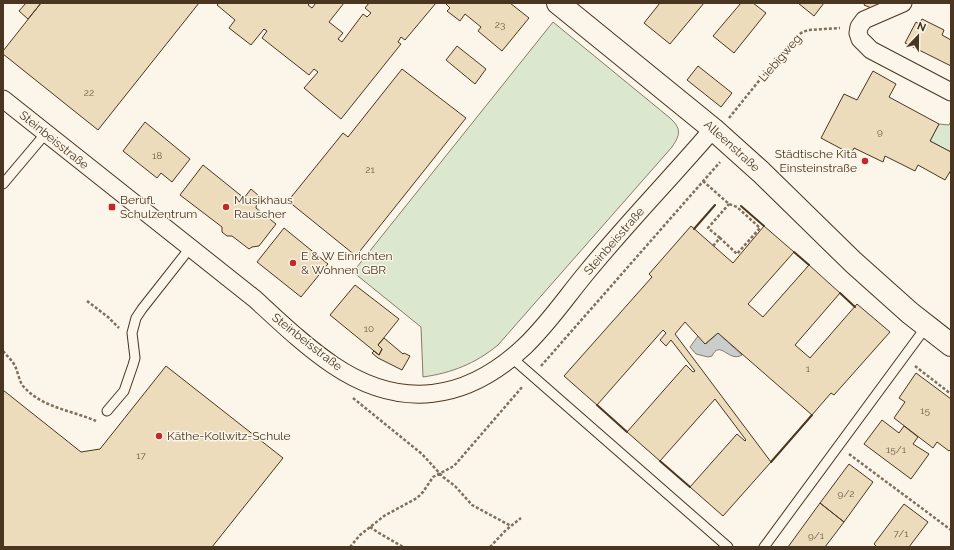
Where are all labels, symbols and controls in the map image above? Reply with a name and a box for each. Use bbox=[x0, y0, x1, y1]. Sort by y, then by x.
north arrow bbox=[898, 16, 938, 56]
house number: 23 bbox=[495, 19, 505, 30]
text: N bbox=[915, 20, 928, 35]
street label: Liebigweg bbox=[756, 31, 804, 85]
house number: 22 bbox=[84, 87, 94, 98]
street label: Steinbeisstraße bbox=[17, 108, 91, 172]
street label: Alleenstraße bbox=[701, 117, 763, 175]
house number: 9 bbox=[877, 126, 883, 137]
place label: Städtische Kita Einsteinstraße bbox=[775, 147, 857, 175]
house number: 18 bbox=[152, 150, 162, 161]
marker: Städtische Kita Einsteinstraße bbox=[860, 156, 870, 166]
house number: 21 bbox=[365, 164, 375, 175]
place label: Berufl. Schulzentrum bbox=[120, 193, 197, 221]
place label: Musikhaus Rauscher bbox=[234, 193, 293, 221]
marker: Berufl. Schulzentrum bbox=[107, 202, 117, 212]
marker: Musikhaus Rauscher bbox=[221, 202, 231, 212]
street label: Steinbeisstraße bbox=[581, 204, 647, 278]
place label: E & W Einrichten & Wohnen GBR bbox=[301, 249, 392, 277]
marker: E & W Einrichten & Wohnen GBR bbox=[288, 258, 298, 268]
street label: Steinbeisstraße bbox=[269, 310, 345, 374]
house number: 10 bbox=[364, 323, 374, 334]
house number: 1 bbox=[806, 363, 811, 374]
house number: 15 bbox=[920, 405, 930, 416]
place label: Käthe-Kollwitz-Schule bbox=[167, 429, 291, 443]
marker: Käthe-Kollwitz-Schule bbox=[154, 431, 164, 441]
house number: 15/1 bbox=[886, 444, 907, 455]
house number: 17 bbox=[136, 450, 146, 461]
house number: 9/2 bbox=[838, 488, 854, 499]
house number: 7/1 bbox=[894, 528, 909, 539]
house number: 9/1 bbox=[808, 530, 825, 541]

